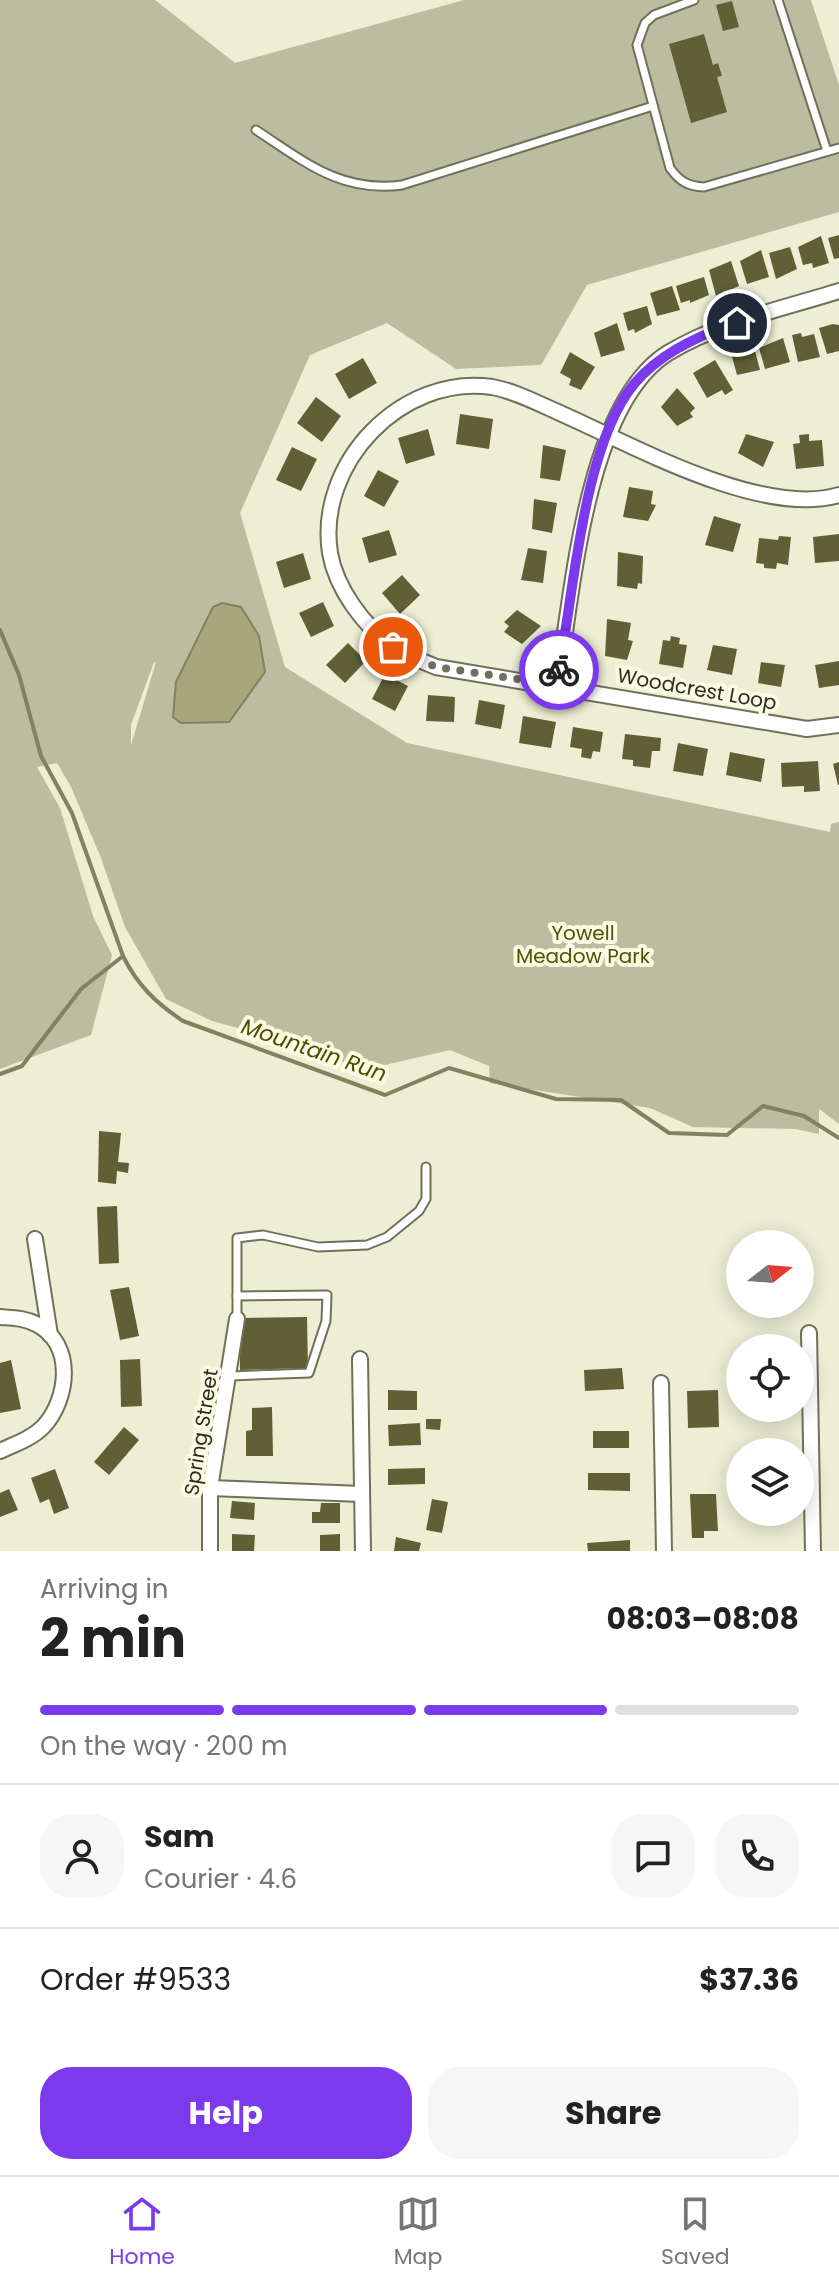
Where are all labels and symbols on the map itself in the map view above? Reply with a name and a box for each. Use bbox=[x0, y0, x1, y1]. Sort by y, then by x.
pin bbox=[703, 289, 771, 357]
pin bbox=[359, 613, 427, 681]
courier bbox=[519, 630, 599, 710]
street label: Woodcrest Loop bbox=[615, 661, 779, 717]
park label: Yowell Meadow Park bbox=[516, 919, 651, 970]
water label: Mountain Run bbox=[237, 1011, 391, 1089]
north arrow bbox=[726, 1230, 814, 1318]
street label: Spring Street bbox=[177, 1367, 225, 1497]

